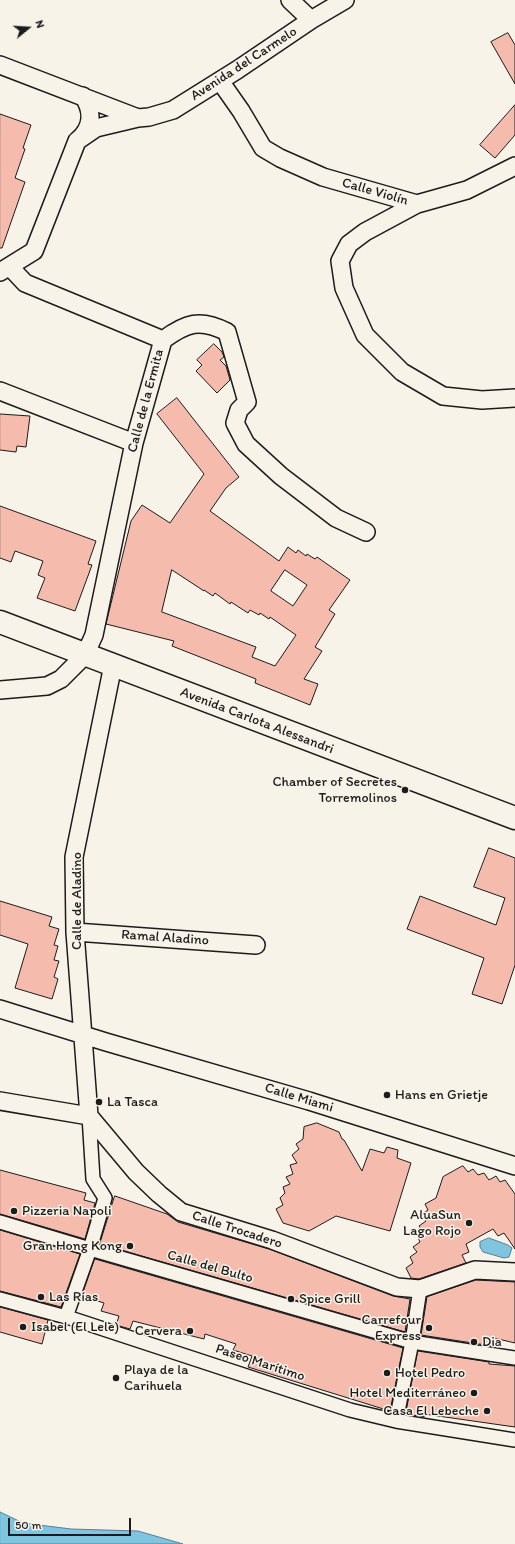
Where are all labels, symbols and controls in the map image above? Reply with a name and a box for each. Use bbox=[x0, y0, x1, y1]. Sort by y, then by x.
north arrow bbox=[8, 8, 48, 48]
text: N bbox=[33, 19, 47, 30]
street label: Avenida del Carmelo bbox=[188, 23, 300, 105]
street label: Calle Violín bbox=[340, 175, 410, 209]
street label: Calle de la Ermita bbox=[124, 348, 168, 454]
street label: Avenida Carlota Alessandri bbox=[178, 684, 336, 758]
place label: Chamber of Secretes Torremolinos bbox=[272, 774, 397, 806]
marker: Chamber of Secretes Torremolinos bbox=[400, 785, 410, 795]
street label: Calle de Aladino bbox=[69, 852, 85, 950]
street label: Ramal Aladino bbox=[121, 927, 209, 949]
street label: Calle Miami bbox=[263, 1080, 335, 1116]
place label: Hans en Grietje bbox=[395, 1087, 488, 1103]
marker: Hans en Grietje bbox=[382, 1090, 392, 1100]
place label: La Tasca bbox=[107, 1094, 158, 1110]
marker: La Tasca bbox=[94, 1097, 104, 1107]
place label: Pizzeria Napoli bbox=[22, 1203, 111, 1219]
marker: Pizzeria Napoli bbox=[9, 1206, 19, 1216]
street label: Calle Trocadero bbox=[190, 1207, 284, 1253]
place label: AluaSun Lago Rojo bbox=[403, 1207, 461, 1240]
marker: AluaSun Lago Rojo bbox=[464, 1218, 474, 1228]
place label: Gran Hong Kong bbox=[23, 1238, 122, 1254]
marker: Gran Hong Kong bbox=[125, 1241, 135, 1251]
street label: Calle del Bulto bbox=[165, 1247, 255, 1287]
place label: Las Rías bbox=[49, 1289, 98, 1305]
place label: Spice Grill bbox=[299, 1291, 361, 1307]
marker: Las Rías bbox=[36, 1292, 46, 1302]
marker: Spice Grill bbox=[286, 1294, 296, 1304]
place label: Carrefour Express bbox=[362, 1312, 421, 1344]
place label: Isabel (El Lele) bbox=[31, 1319, 119, 1335]
marker: Isabel (El Lele) bbox=[18, 1322, 28, 1332]
place label: Cervera bbox=[135, 1323, 182, 1339]
marker: Carrefour Express bbox=[424, 1323, 434, 1333]
marker: Cervera bbox=[185, 1326, 195, 1336]
place label: Dia bbox=[482, 1334, 502, 1350]
marker: Dia bbox=[469, 1337, 479, 1347]
street label: Paseo Marítimo bbox=[213, 1341, 307, 1385]
place label: Playa de la Carihuela bbox=[124, 1362, 189, 1394]
place label: Hotel Pedro bbox=[395, 1365, 465, 1381]
marker: Hotel Pedro bbox=[382, 1368, 392, 1378]
marker: Playa de la Carihuela bbox=[111, 1373, 121, 1383]
place label: Hotel Mediterráneo bbox=[350, 1385, 466, 1401]
marker: Hotel Mediterráneo bbox=[469, 1388, 479, 1398]
place label: Casa El Lebeche bbox=[383, 1403, 479, 1419]
marker: Casa El Lebeche bbox=[482, 1406, 492, 1416]
scale bar bbox=[10, 1510, 133, 1536]
text: 50 m bbox=[15, 1518, 41, 1532]

